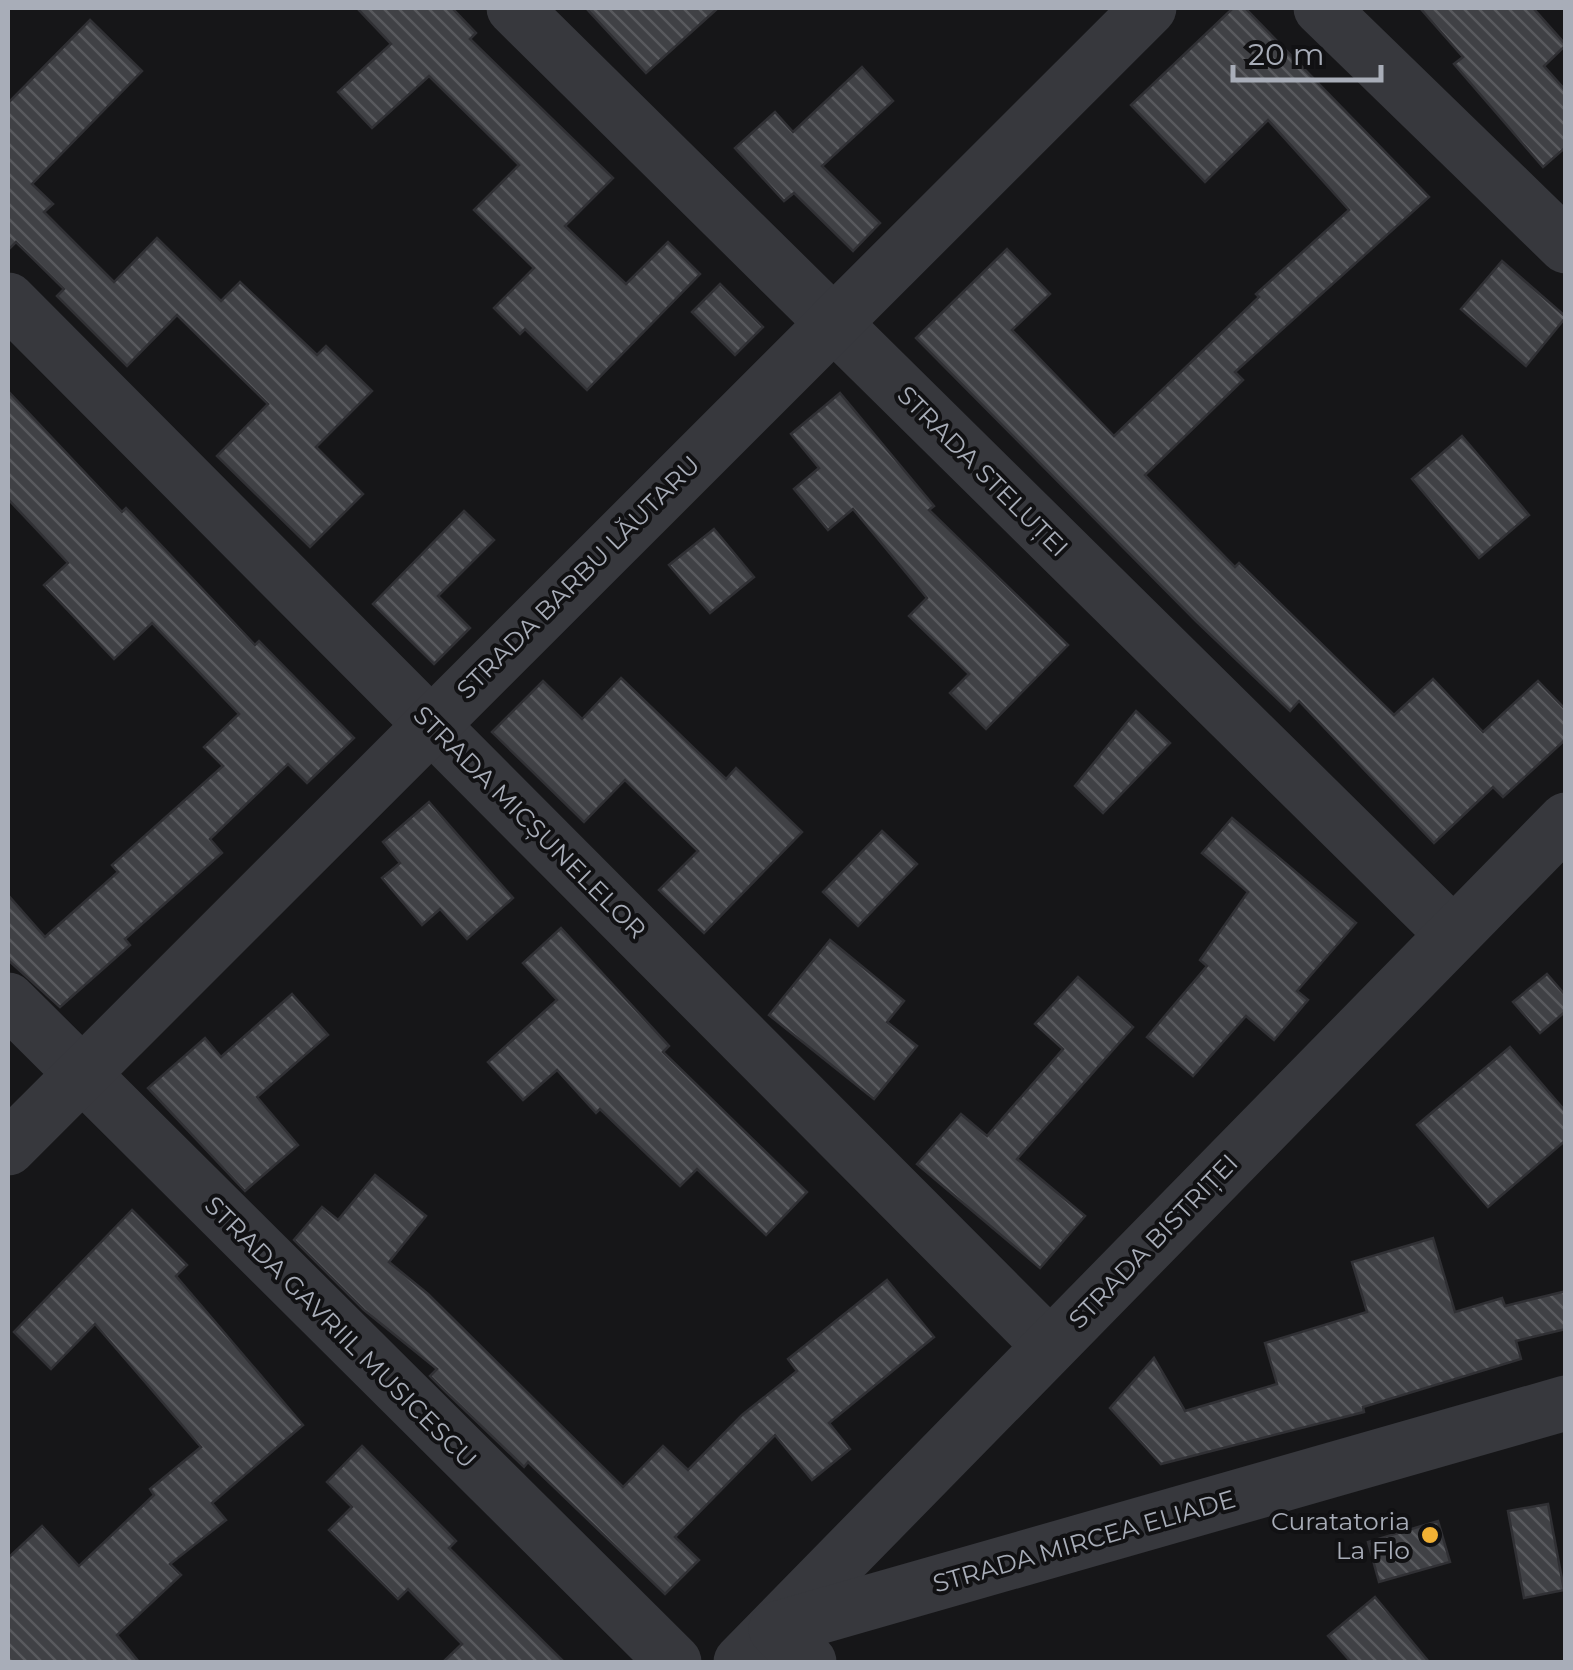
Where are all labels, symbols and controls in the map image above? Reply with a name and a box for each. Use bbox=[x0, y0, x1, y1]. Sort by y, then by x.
scale bar bbox=[1233, 20, 1380, 82]
text: 20 m bbox=[1248, 36, 1325, 73]
street label: STRADA STELUȚEI bbox=[891, 379, 1075, 563]
street label: STRADA BARBU LĂUTARU bbox=[450, 449, 706, 705]
street label: STRADA MICȘUNELELOR bbox=[407, 699, 653, 945]
street label: STRADA BISTRIȚEI bbox=[1062, 1148, 1244, 1334]
street label: STRADA GAVRIIL MUSICESCU bbox=[199, 1190, 483, 1474]
street label: STRADA MIRCEA ELIADE bbox=[929, 1483, 1239, 1599]
place label: Curatatoria La Flo bbox=[1271, 1506, 1410, 1565]
marker: Curatatoria La Flo bbox=[1419, 1524, 1441, 1546]

